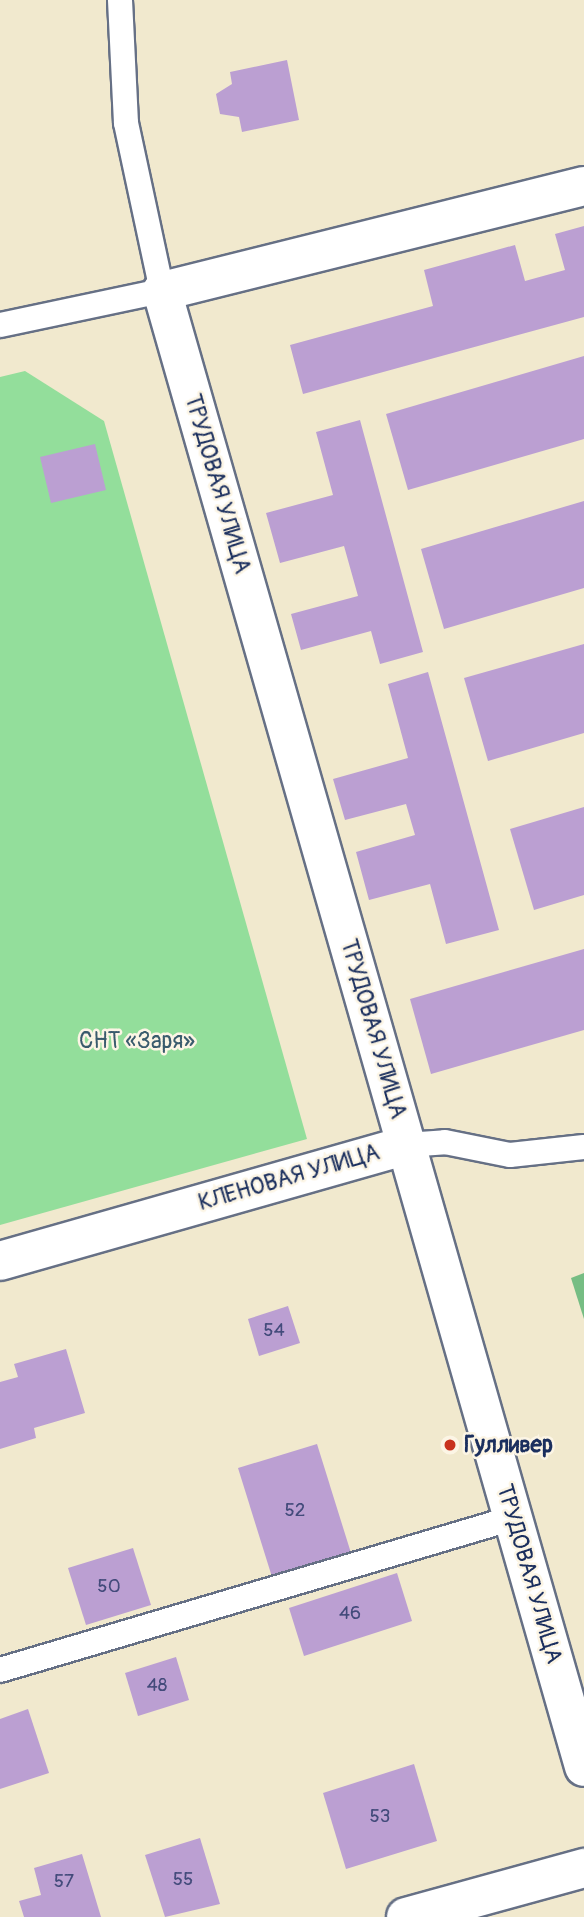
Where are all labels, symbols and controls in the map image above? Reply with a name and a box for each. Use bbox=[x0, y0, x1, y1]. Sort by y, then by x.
street label: ТРУДОВАЯ УЛИЦА bbox=[178, 391, 256, 577]
street label: ТРУДОВАЯ УЛИЦА bbox=[334, 936, 412, 1122]
park label: СНТ «Заря» bbox=[79, 1027, 195, 1055]
street label: КЛЕНОВАЯ УЛИЦА bbox=[195, 1139, 383, 1217]
house number: 54 bbox=[263, 1320, 285, 1342]
place label: Гулливер bbox=[464, 1431, 553, 1459]
marker: Гулливер bbox=[442, 1437, 458, 1453]
street label: ТРУДОВАЯ УЛИЦА bbox=[490, 1481, 568, 1667]
house number: 52 bbox=[285, 1500, 305, 1522]
house number: 50 bbox=[97, 1576, 121, 1598]
house number: 46 bbox=[339, 1603, 361, 1625]
house number: 48 bbox=[147, 1675, 167, 1697]
house number: 53 bbox=[370, 1806, 390, 1828]
house number: 55 bbox=[173, 1869, 193, 1891]
house number: 57 bbox=[54, 1871, 74, 1893]

